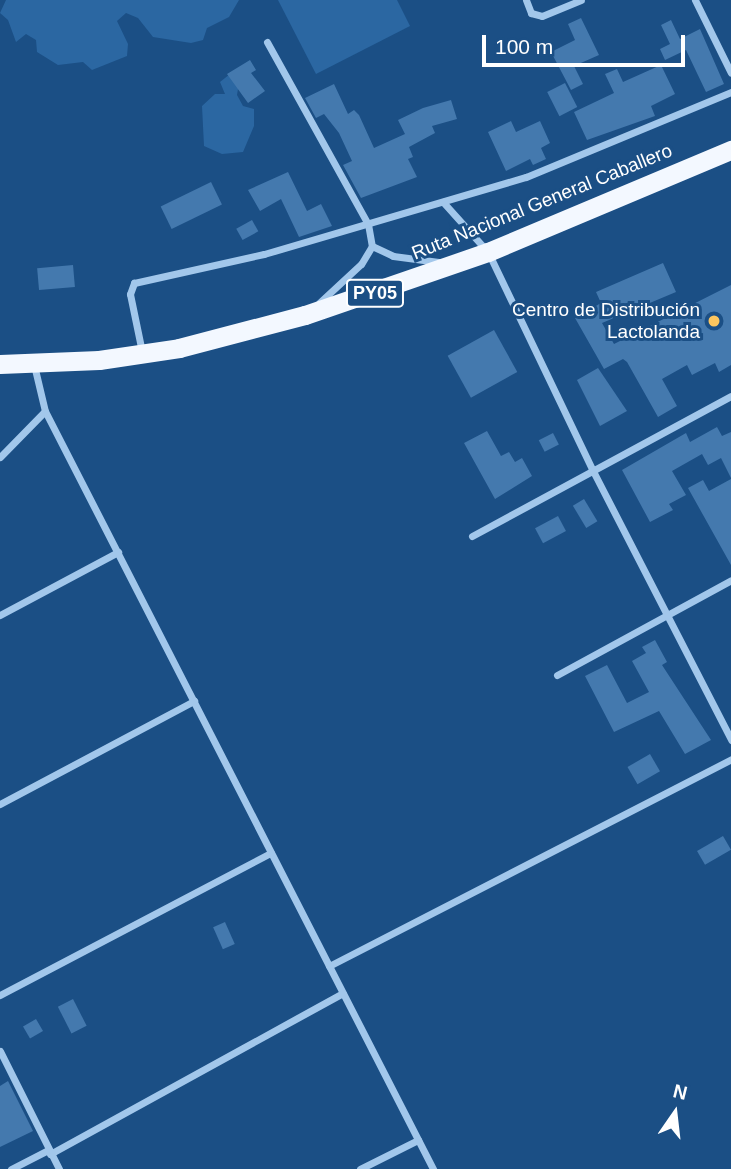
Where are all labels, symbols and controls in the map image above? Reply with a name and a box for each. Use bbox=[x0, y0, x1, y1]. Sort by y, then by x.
scale bar bbox=[486, 21, 689, 65]
text: 100 m bbox=[495, 35, 553, 58]
street label: Ruta Nacional General Caballero bbox=[408, 139, 676, 265]
road number: PY05 bbox=[345, 278, 405, 307]
place label: Centro de Distribución Lactolanda bbox=[512, 299, 700, 343]
marker: Centro de Distribución Lactolanda bbox=[706, 313, 722, 329]
north arrow bbox=[640, 1078, 710, 1148]
text: N bbox=[671, 1080, 689, 1104]

